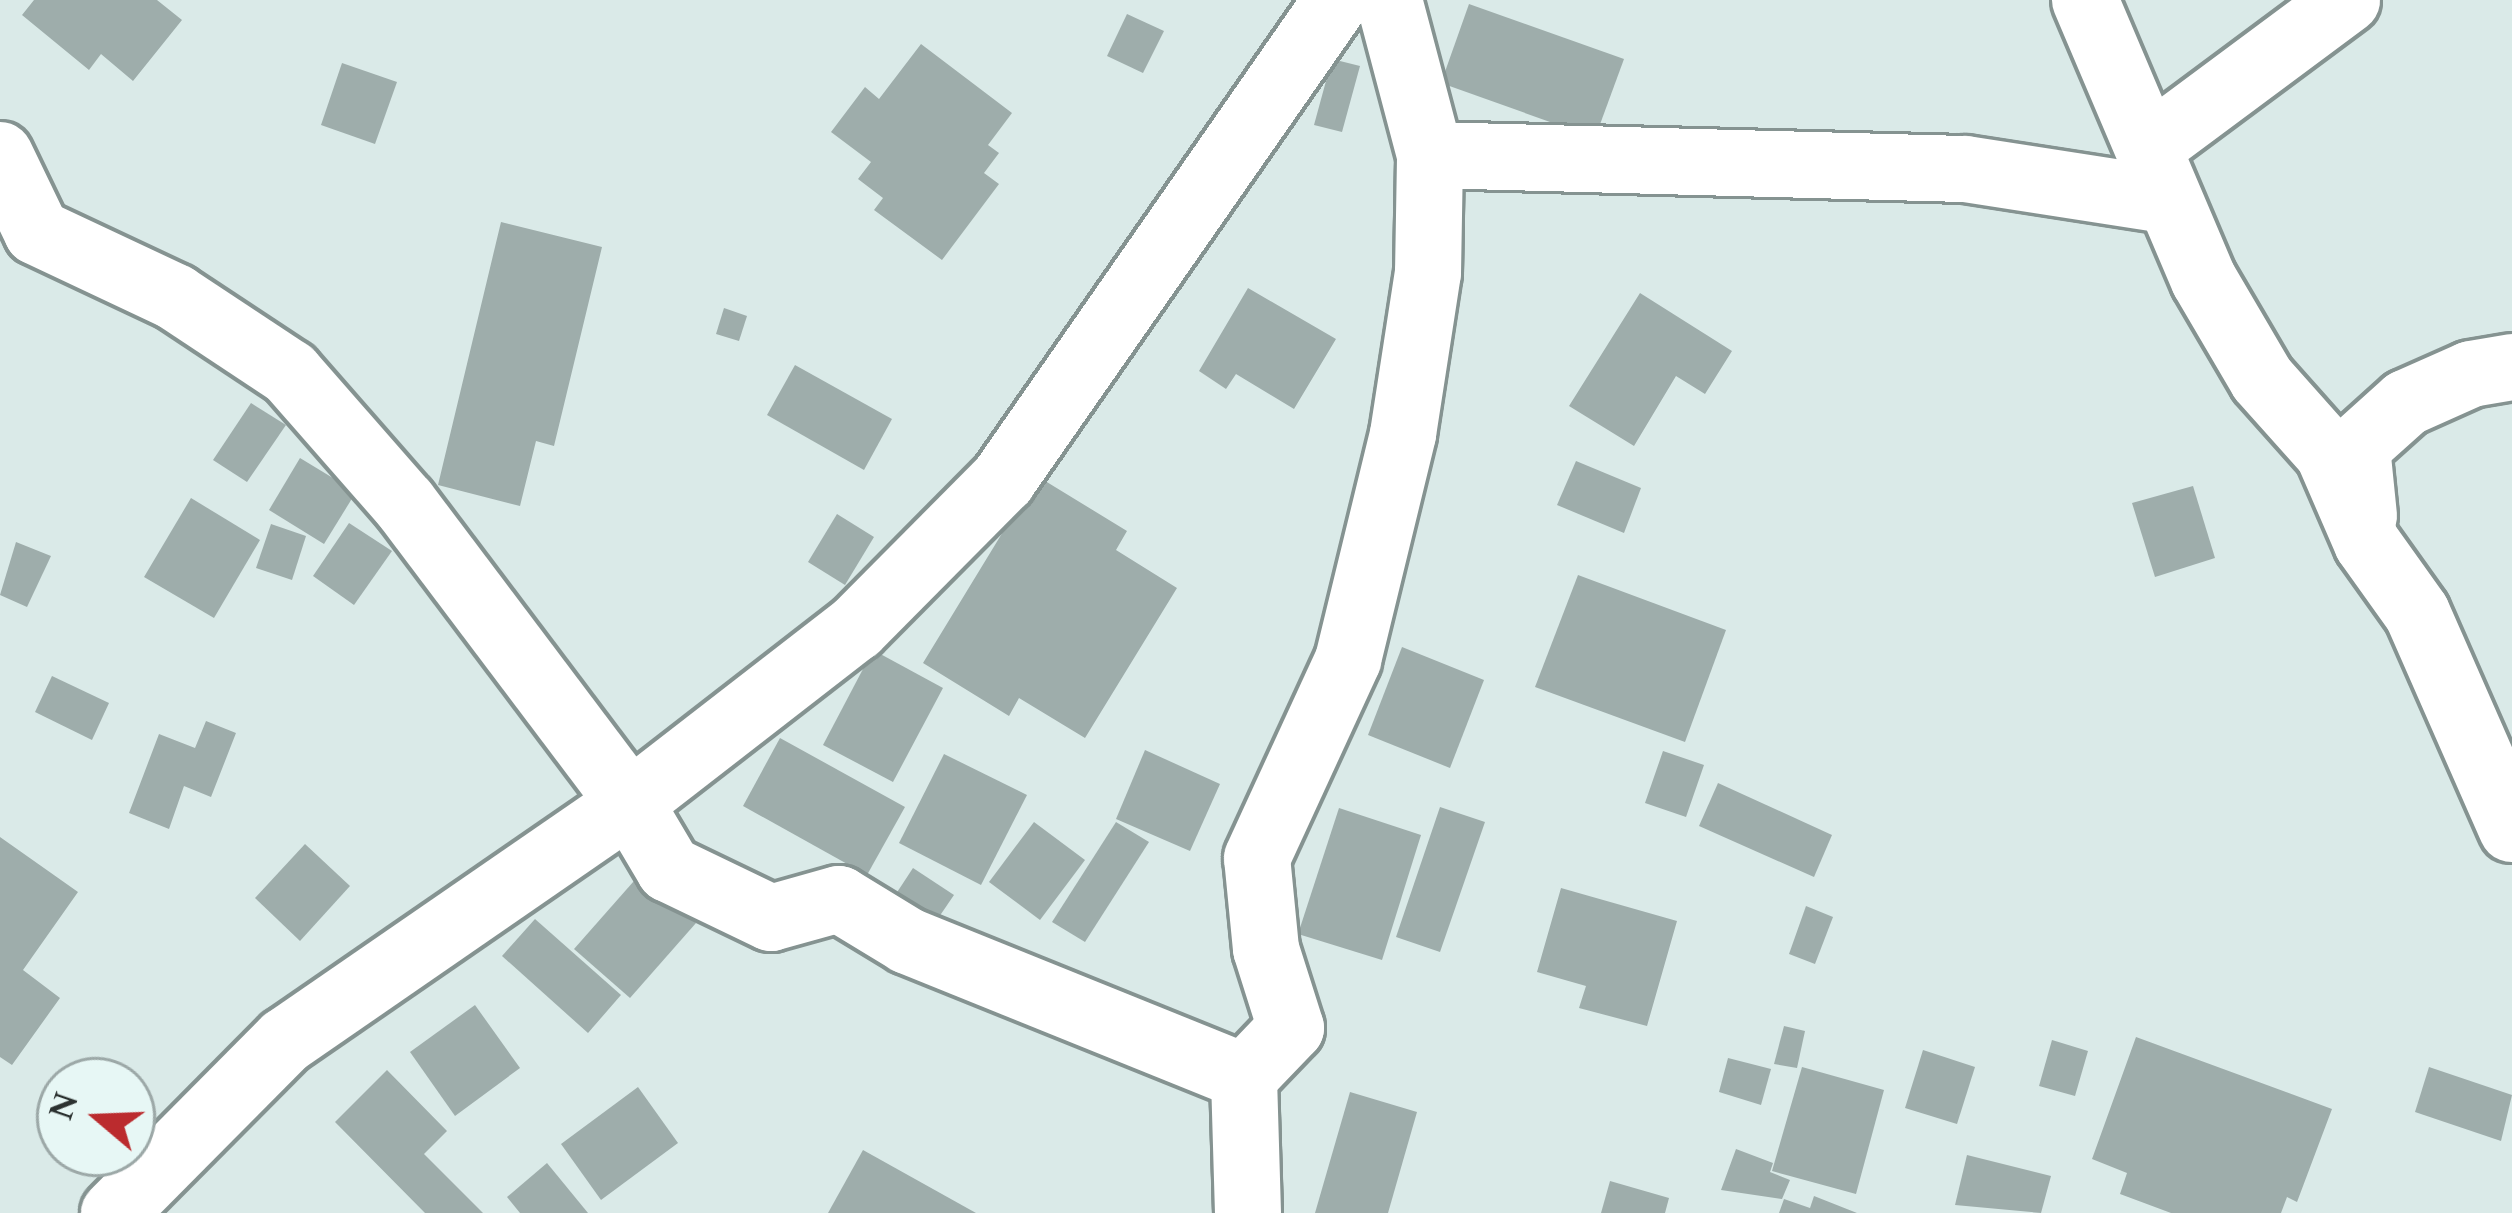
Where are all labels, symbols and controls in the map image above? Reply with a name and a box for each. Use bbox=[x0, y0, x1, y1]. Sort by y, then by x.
north arrow bbox=[36, 1057, 156, 1177]
text: N bbox=[37, 1085, 93, 1127]

